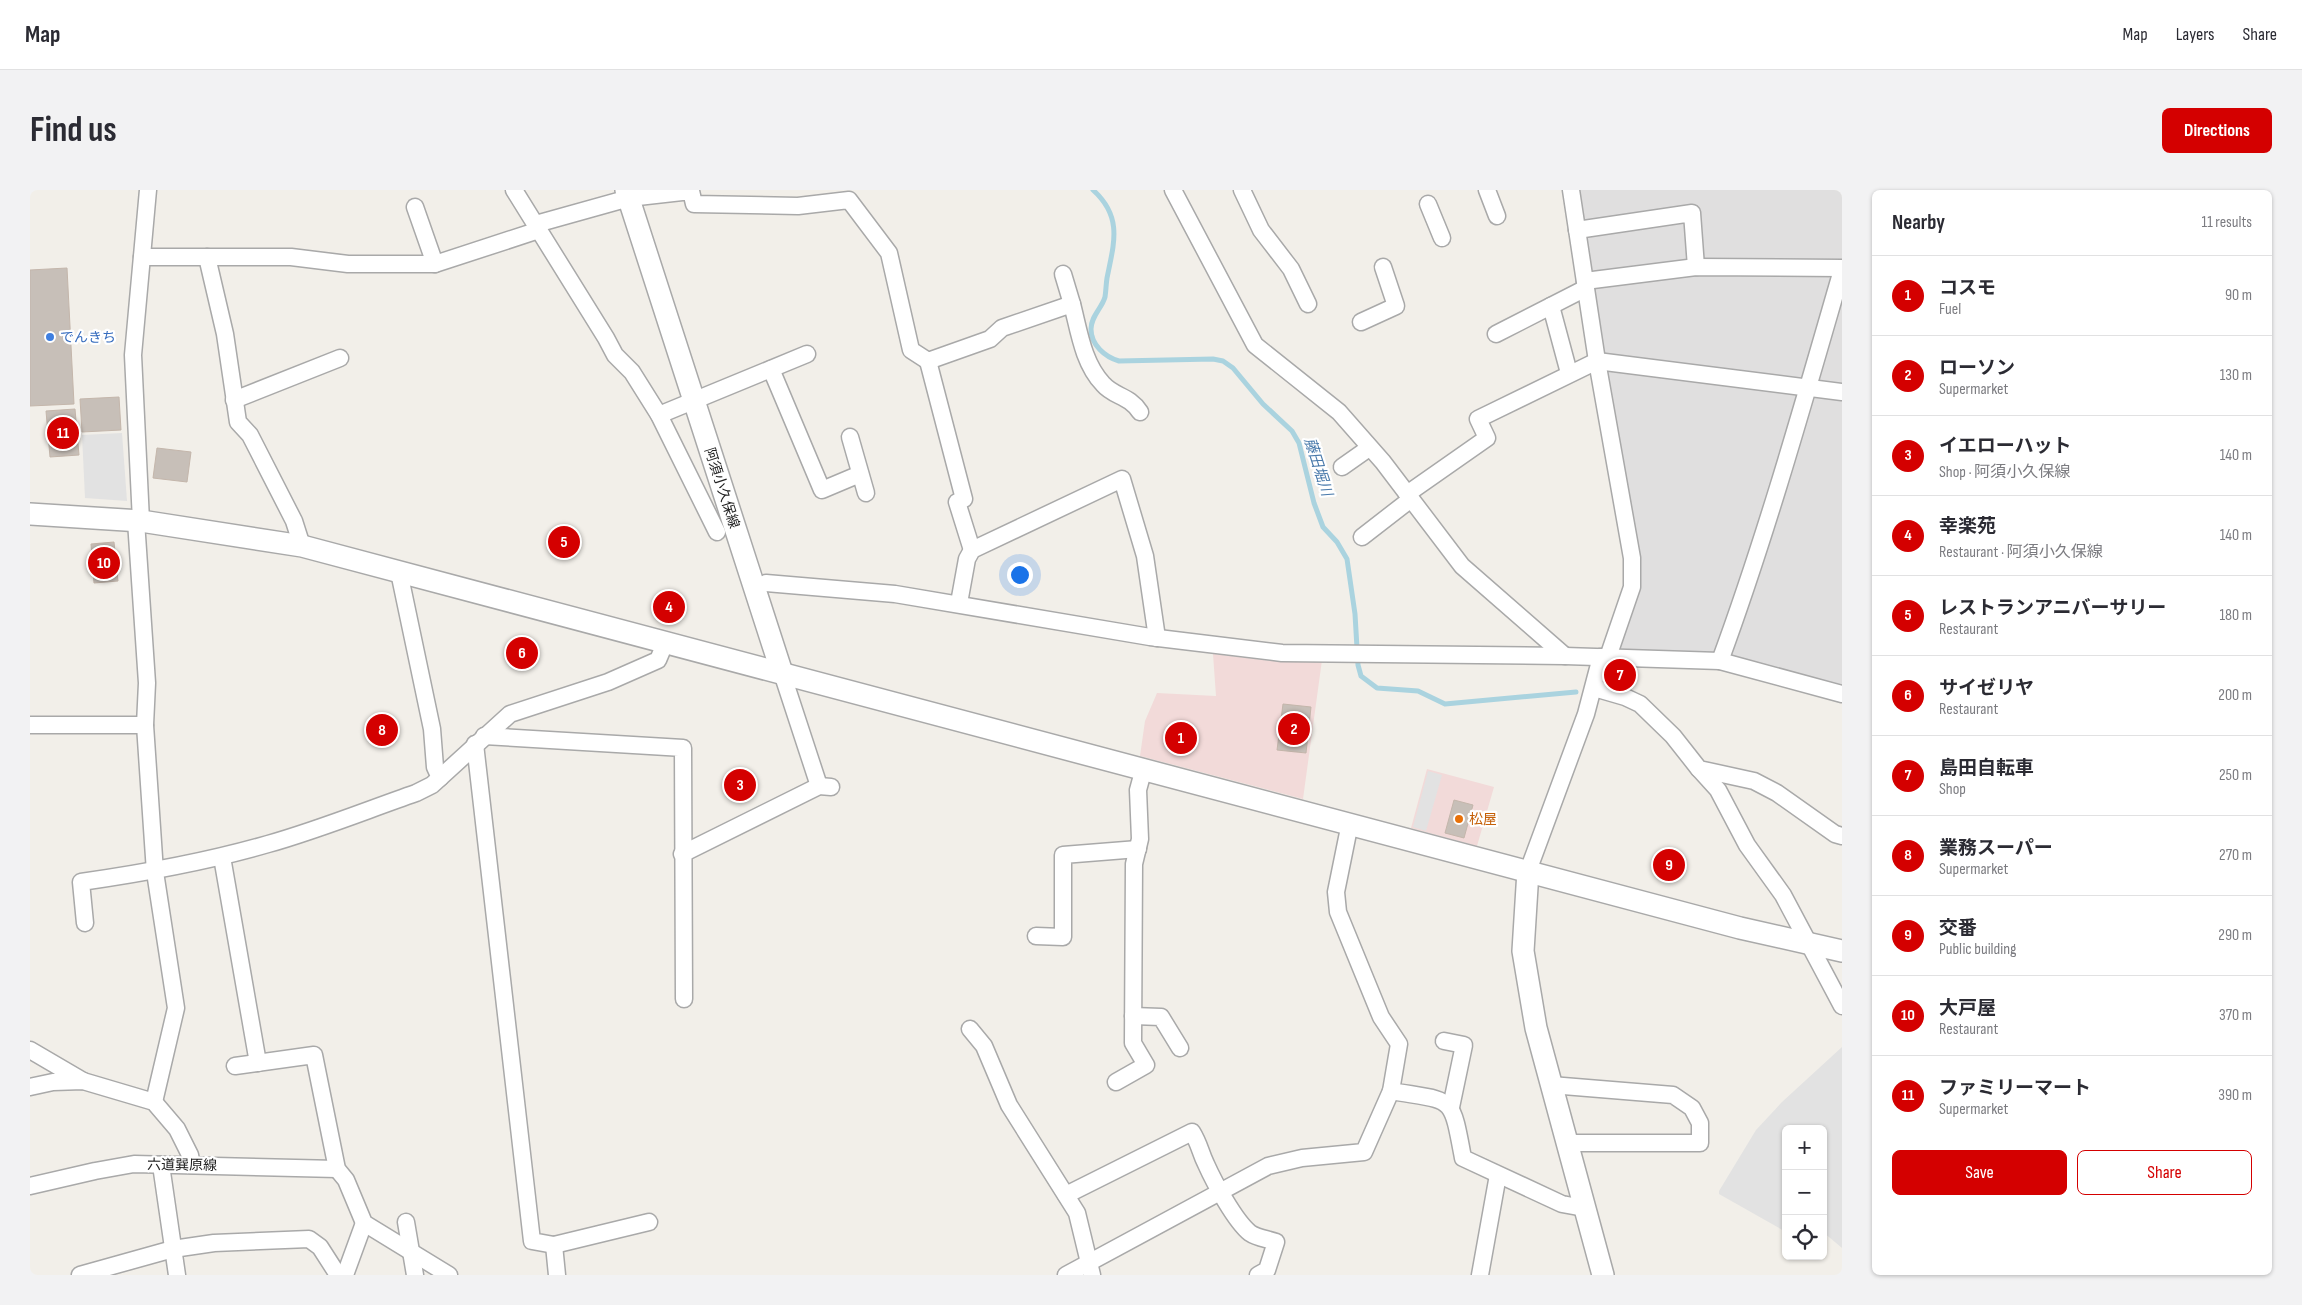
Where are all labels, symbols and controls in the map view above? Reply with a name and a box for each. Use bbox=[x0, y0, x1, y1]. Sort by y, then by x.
text: Map bbox=[25, 20, 60, 49]
text: Map bbox=[2123, 24, 2148, 45]
text: Layers bbox=[2176, 24, 2215, 45]
text: Share bbox=[2243, 24, 2277, 45]
button: Directions bbox=[2162, 108, 2272, 153]
text: Find us bbox=[30, 109, 117, 152]
text: Nearby bbox=[1892, 210, 1945, 235]
text: 11 results bbox=[2202, 213, 2252, 232]
text: コスモ bbox=[1939, 277, 1996, 300]
text: 1 bbox=[1905, 286, 1911, 305]
text: 90 m bbox=[2225, 286, 2252, 305]
text: Fuel bbox=[1939, 300, 1961, 319]
place label: でんきち bbox=[60, 329, 116, 346]
marker: でんきち bbox=[44, 331, 56, 343]
text: ローソン bbox=[1939, 357, 2015, 380]
text: 2 bbox=[1904, 366, 1912, 385]
text: 130 m bbox=[2220, 366, 2252, 385]
text: Supermarket bbox=[1939, 380, 2008, 399]
pin: 11 bbox=[47, 414, 79, 452]
text: イエローハット bbox=[1939, 435, 2071, 458]
water label: 藤田堀川 bbox=[1300, 436, 1337, 500]
street label: 阿須小久保線 bbox=[701, 445, 743, 531]
text: 3 bbox=[1904, 446, 1912, 465]
text: 140 m bbox=[2220, 446, 2252, 465]
text: Shop · 阿須小久保線 bbox=[1939, 463, 2070, 482]
text: 幸楽苑 bbox=[1939, 515, 1996, 538]
pin: 5 bbox=[548, 523, 580, 561]
text: 4 bbox=[1904, 526, 1912, 545]
text: 140 m bbox=[2220, 526, 2252, 545]
text: Restaurant · 阿須小久保線 bbox=[1939, 543, 2103, 562]
pin: 10 bbox=[88, 544, 120, 582]
your location bbox=[1007, 562, 1033, 588]
pin: 4 bbox=[653, 588, 685, 626]
text: レストランアニバーサリー bbox=[1939, 597, 2166, 620]
text: 5 bbox=[1904, 606, 1912, 625]
text: 180 m bbox=[2219, 606, 2252, 625]
text: Restaurant bbox=[1939, 620, 1998, 639]
pin: 6 bbox=[506, 634, 538, 672]
pin: 7 bbox=[1604, 656, 1636, 694]
text: サイゼリヤ bbox=[1939, 677, 2034, 700]
text: 6 bbox=[1904, 686, 1912, 705]
text: 200 m bbox=[2218, 686, 2252, 705]
text: Restaurant bbox=[1939, 700, 1998, 719]
pin: 2 bbox=[1278, 710, 1310, 748]
pin: 8 bbox=[366, 711, 398, 749]
pin: 1 bbox=[1165, 719, 1197, 757]
text: 島田自転車 bbox=[1939, 757, 2034, 780]
pin: 3 bbox=[724, 766, 756, 804]
text: 7 bbox=[1905, 766, 1911, 785]
text: 250 m bbox=[2219, 766, 2252, 785]
text: Shop bbox=[1939, 780, 1966, 799]
place label: 松屋 bbox=[1469, 811, 1497, 828]
marker: 松屋 bbox=[1453, 813, 1465, 825]
text: 業務スーパー bbox=[1939, 837, 2053, 860]
pin: 9 bbox=[1653, 846, 1685, 884]
text: 8 bbox=[1904, 846, 1912, 865]
text: 270 m bbox=[2219, 846, 2252, 865]
text: Supermarket bbox=[1939, 860, 2008, 879]
text: 交番 bbox=[1939, 917, 1977, 940]
text: 9 bbox=[1904, 926, 1912, 945]
text: 290 m bbox=[2218, 926, 2252, 945]
text: Public building bbox=[1939, 940, 2016, 959]
text: 大戸屋 bbox=[1939, 997, 1996, 1020]
text: 10 bbox=[1901, 1006, 1915, 1025]
text: 370 m bbox=[2219, 1006, 2252, 1025]
text: Restaurant bbox=[1939, 1020, 1998, 1039]
text: ファミリーマート bbox=[1939, 1077, 2091, 1100]
text: 11 bbox=[1902, 1086, 1914, 1105]
text: 390 m bbox=[2218, 1086, 2252, 1105]
text: Supermarket bbox=[1939, 1100, 2008, 1119]
map controls bbox=[1782, 1125, 1827, 1260]
button: + bbox=[1782, 1125, 1827, 1170]
button: Save bbox=[1892, 1150, 2067, 1195]
button: Share bbox=[2077, 1150, 2252, 1195]
street label: 六道巽原線 bbox=[147, 1156, 217, 1174]
button: − bbox=[1782, 1170, 1827, 1215]
button: locate bbox=[1782, 1215, 1827, 1260]

